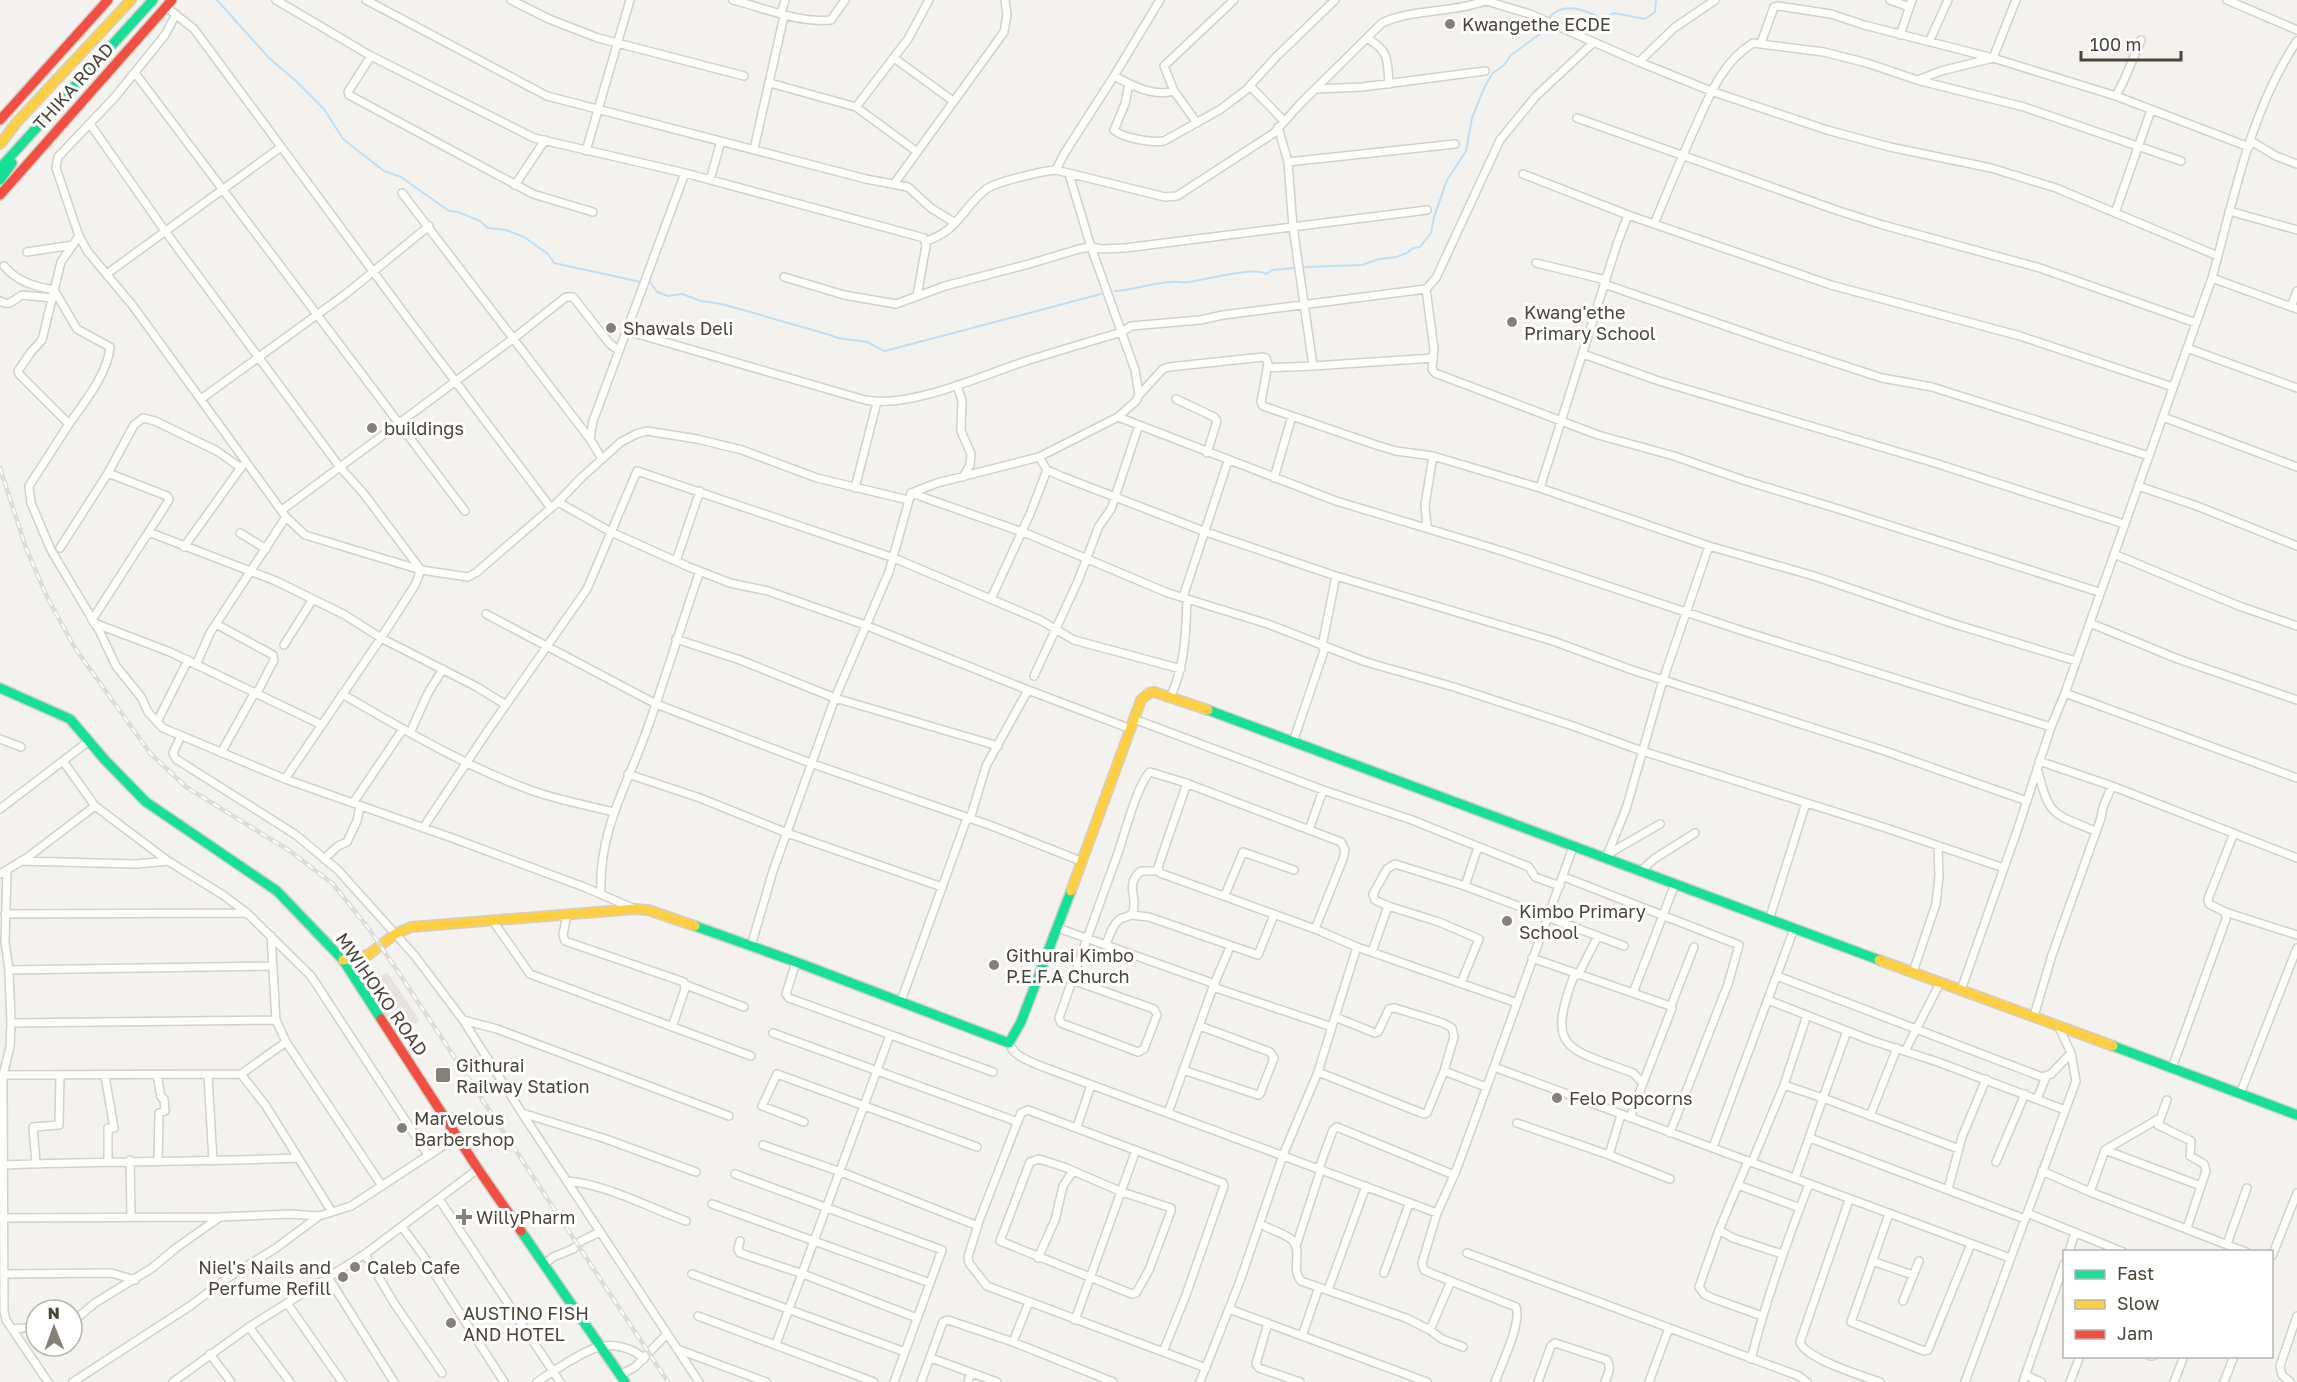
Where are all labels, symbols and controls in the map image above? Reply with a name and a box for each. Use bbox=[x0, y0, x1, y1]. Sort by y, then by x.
place label: Kwangethe ECDE bbox=[1462, 13, 1611, 35]
marker: Kwangethe ECDE bbox=[1443, 17, 1457, 31]
scale bar bbox=[2081, 24, 2182, 62]
text: 100 m bbox=[2090, 33, 2141, 55]
street label: THIKA ROAD bbox=[28, 38, 118, 134]
place label: Kwang'ethe Primary School bbox=[1524, 301, 1656, 344]
marker: Kwang'ethe Primary School bbox=[1505, 315, 1519, 329]
place label: Shawals Deli bbox=[623, 317, 733, 339]
marker: Shawals Deli bbox=[604, 321, 618, 335]
place label: buildings bbox=[384, 417, 464, 439]
marker: buildings bbox=[365, 421, 379, 435]
place label: Kimbo Primary School bbox=[1519, 900, 1646, 943]
marker: Kimbo Primary School bbox=[1500, 914, 1514, 928]
street label: MWIHOKO ROAD bbox=[331, 928, 433, 1060]
place label: Githurai Kimbo P.E.F.A Church bbox=[1006, 944, 1134, 987]
marker: Githurai Kimbo P.E.F.A Church bbox=[987, 958, 1001, 972]
place label: Githurai Railway Station bbox=[456, 1054, 590, 1097]
marker: Githurai Railway Station bbox=[434, 1066, 452, 1084]
place label: Felo Popcorns bbox=[1569, 1087, 1693, 1109]
marker: Felo Popcorns bbox=[1550, 1091, 1564, 1105]
place label: Marvelous Barbershop bbox=[414, 1107, 514, 1150]
marker: Marvelous Barbershop bbox=[395, 1121, 409, 1135]
place label: WillyPharm bbox=[476, 1206, 575, 1228]
marker: WillyPharm bbox=[457, 1210, 471, 1224]
legend bbox=[2063, 1250, 2273, 1358]
place label: Niel's Nails and Perfume Refill bbox=[198, 1256, 331, 1299]
place label: Caleb Cafe bbox=[367, 1256, 460, 1278]
marker: Caleb Cafe bbox=[348, 1260, 362, 1274]
text: Fast bbox=[2117, 1262, 2154, 1284]
marker: Niel's Nails and Perfume Refill bbox=[336, 1270, 350, 1284]
text: Slow bbox=[2117, 1292, 2160, 1314]
north arrow bbox=[24, 1298, 84, 1358]
place label: AUSTINO FISH AND HOTEL bbox=[463, 1302, 589, 1345]
text: N bbox=[47, 1303, 60, 1323]
marker: AUSTINO FISH AND HOTEL bbox=[444, 1316, 458, 1330]
text: Jam bbox=[2117, 1322, 2153, 1344]

